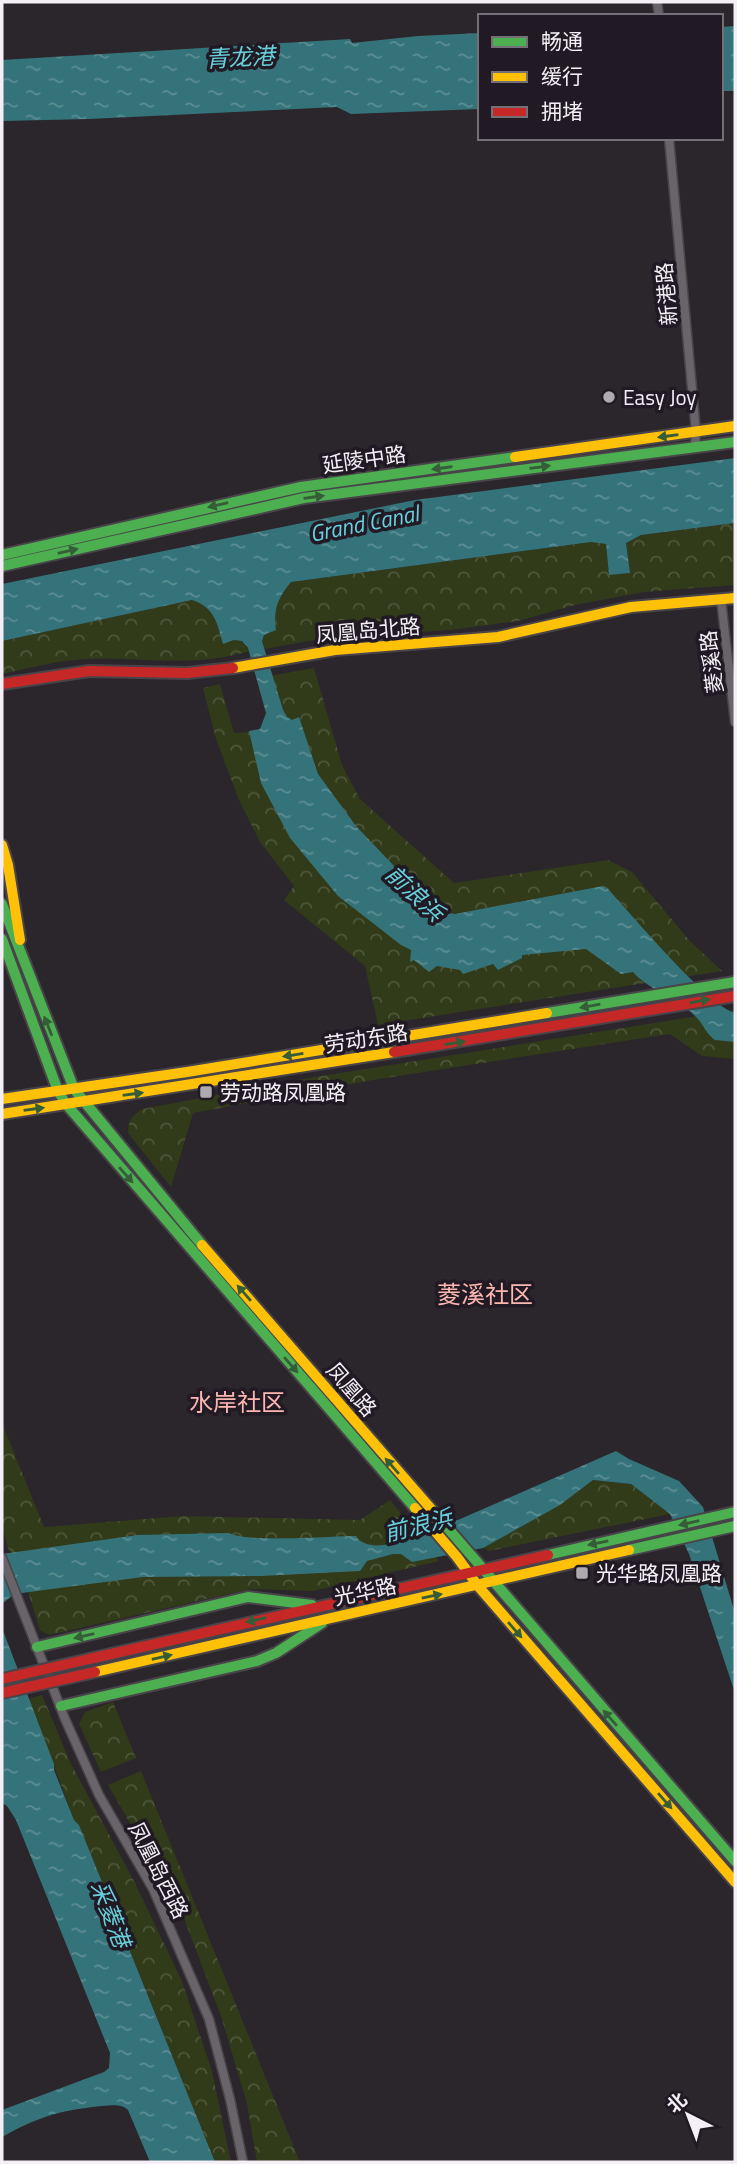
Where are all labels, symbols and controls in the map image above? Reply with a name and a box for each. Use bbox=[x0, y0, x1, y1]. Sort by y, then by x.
legend bbox=[478, 14, 723, 140]
text: 畅通 bbox=[541, 25, 583, 57]
water label: 青龙港 bbox=[205, 38, 278, 76]
text: 缓行 bbox=[541, 60, 583, 92]
text: 拥堵 bbox=[541, 95, 583, 127]
street label: 新港路 bbox=[647, 261, 685, 327]
place label: Easy Joy bbox=[623, 381, 696, 413]
marker: Easy Joy bbox=[601, 389, 617, 405]
one-way arrow bbox=[657, 431, 679, 442]
street label: 延陵中路 bbox=[320, 437, 408, 481]
one-way arrow bbox=[431, 462, 453, 473]
one-way arrow bbox=[529, 462, 551, 473]
one-way arrow bbox=[304, 491, 326, 502]
water label: Grand Canal bbox=[306, 495, 425, 551]
one-way arrow bbox=[207, 500, 229, 511]
one-way arrow bbox=[57, 546, 79, 557]
street label: 凤凰岛北路 bbox=[314, 609, 422, 651]
street label: 菱溪路 bbox=[691, 629, 731, 695]
water label: 前浪浜 bbox=[378, 857, 454, 931]
one-way arrow bbox=[689, 995, 711, 1006]
one-way arrow bbox=[579, 1000, 601, 1011]
one-way arrow bbox=[43, 1015, 54, 1036]
street label: 劳动东路 bbox=[322, 1016, 410, 1060]
one-way arrow bbox=[444, 1037, 466, 1048]
one-way arrow bbox=[282, 1050, 304, 1061]
place label: 劳动路凤凰路 bbox=[220, 1076, 346, 1108]
marker: 劳动路凤凰路 bbox=[198, 1084, 214, 1100]
one-way arrow bbox=[122, 1089, 144, 1100]
one-way arrow bbox=[23, 1103, 45, 1114]
one-way arrow bbox=[118, 1166, 133, 1183]
district label: 菱溪社区 bbox=[437, 1276, 533, 1312]
one-way arrow bbox=[237, 1285, 252, 1302]
street label: 凤凰路 bbox=[319, 1355, 385, 1423]
one-way arrow bbox=[283, 1356, 299, 1374]
district label: 水岸社区 bbox=[189, 1384, 285, 1420]
one-way arrow bbox=[385, 1457, 400, 1474]
water label: 前浪浜 bbox=[380, 1499, 458, 1550]
one-way arrow bbox=[678, 1517, 700, 1528]
one-way arrow bbox=[587, 1537, 609, 1548]
place label: 光华路凤凰路 bbox=[596, 1557, 722, 1589]
marker: 光华路凤凰路 bbox=[574, 1565, 590, 1581]
street label: 光华路 bbox=[331, 1569, 399, 1613]
one-way arrow bbox=[421, 1591, 443, 1602]
one-way arrow bbox=[245, 1615, 267, 1626]
one-way arrow bbox=[507, 1621, 522, 1638]
one-way arrow bbox=[73, 1631, 95, 1642]
one-way arrow bbox=[151, 1651, 173, 1662]
one-way arrow bbox=[603, 1709, 618, 1726]
one-way arrow bbox=[657, 1792, 673, 1810]
street label: 凤凰岛西路 bbox=[121, 1816, 197, 1924]
water label: 采菱港 bbox=[82, 1876, 141, 1955]
north arrow bbox=[653, 2080, 723, 2150]
text: 北 bbox=[660, 2085, 693, 2119]

